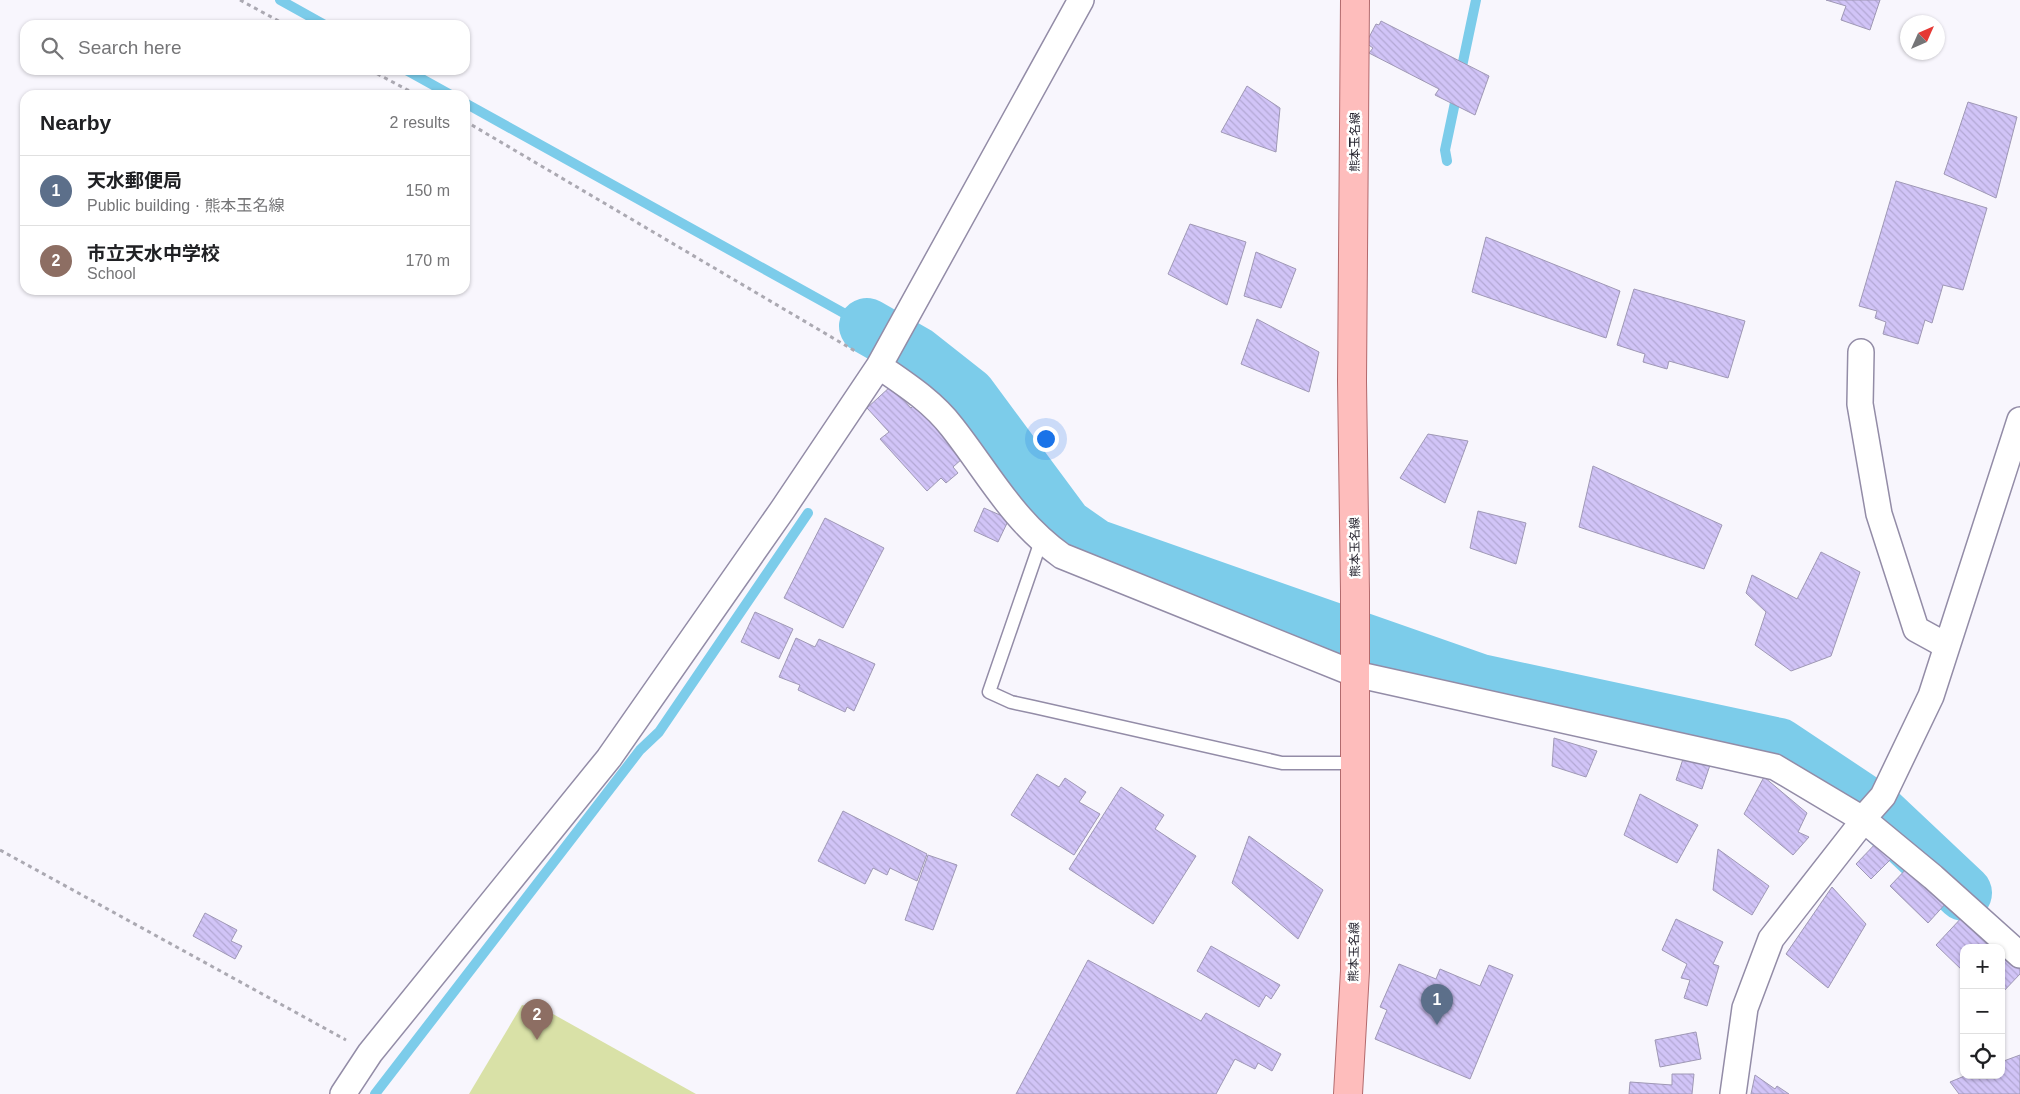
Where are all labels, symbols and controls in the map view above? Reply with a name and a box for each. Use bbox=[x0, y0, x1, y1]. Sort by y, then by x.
north arrow bbox=[1900, 15, 1945, 60]
search box bbox=[20, 20, 470, 75]
icon: search bbox=[38, 34, 66, 62]
text: Search here bbox=[78, 37, 182, 58]
text: Nearby bbox=[40, 111, 111, 134]
street label: 熊本玉名線 bbox=[1348, 112, 1362, 172]
text: 2 results bbox=[390, 114, 450, 131]
text: 天水郵便局 bbox=[87, 170, 182, 191]
text: 1 bbox=[52, 182, 60, 199]
text: 150 m bbox=[406, 182, 450, 199]
text: Public building · 熊本玉名線 bbox=[87, 197, 284, 214]
text: 市立天水中学校 bbox=[87, 243, 220, 264]
text: 2 bbox=[52, 252, 60, 269]
text: 170 m bbox=[406, 252, 450, 269]
text: School bbox=[87, 265, 136, 282]
your location bbox=[1033, 426, 1059, 452]
street label: 熊本玉名線 bbox=[1347, 517, 1363, 577]
street label: 熊本玉名線 bbox=[1346, 922, 1362, 982]
map controls bbox=[1960, 944, 2005, 1079]
button: + bbox=[1960, 944, 2005, 989]
pin: 1 bbox=[1421, 984, 1453, 1025]
button: − bbox=[1960, 989, 2005, 1034]
pin: 2 bbox=[521, 999, 553, 1040]
button: locate bbox=[1960, 1034, 2005, 1079]

